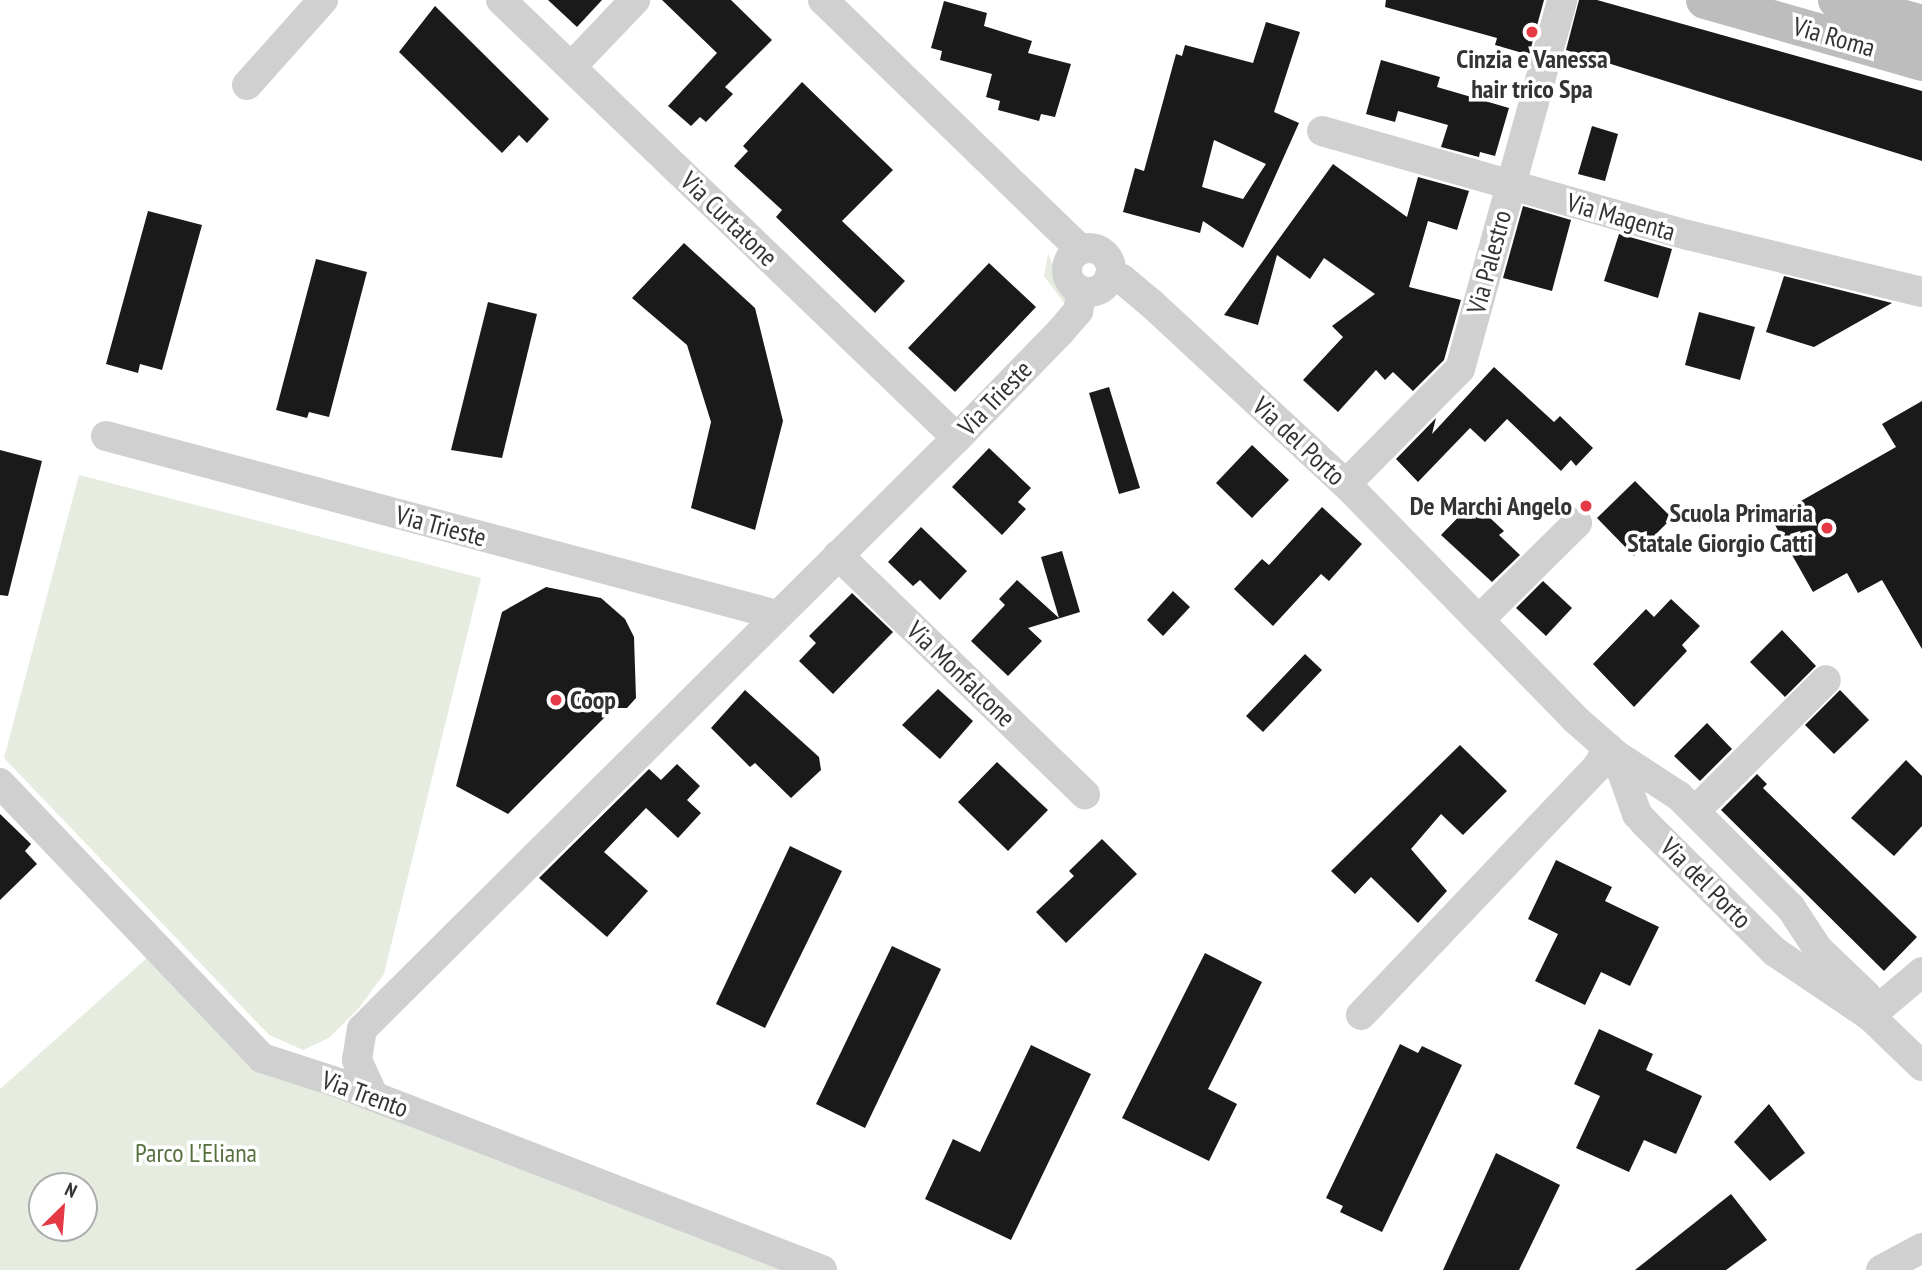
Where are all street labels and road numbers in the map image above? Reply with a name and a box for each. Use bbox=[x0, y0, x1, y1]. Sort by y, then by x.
street label: Via Roma bbox=[1790, 10, 1878, 64]
street label: Via Curtatone bbox=[674, 165, 784, 273]
street label: Via Magenta bbox=[1563, 187, 1679, 247]
street label: Via Palestro bbox=[1460, 207, 1518, 317]
street label: Via Trieste bbox=[951, 354, 1039, 442]
street label: Via del Porto bbox=[1246, 390, 1352, 492]
street label: Via Trieste bbox=[392, 499, 490, 553]
street label: Via Monfalcone bbox=[900, 615, 1022, 733]
street label: Via del Porto bbox=[1654, 831, 1758, 935]
street label: Via Trento bbox=[317, 1064, 413, 1124]

